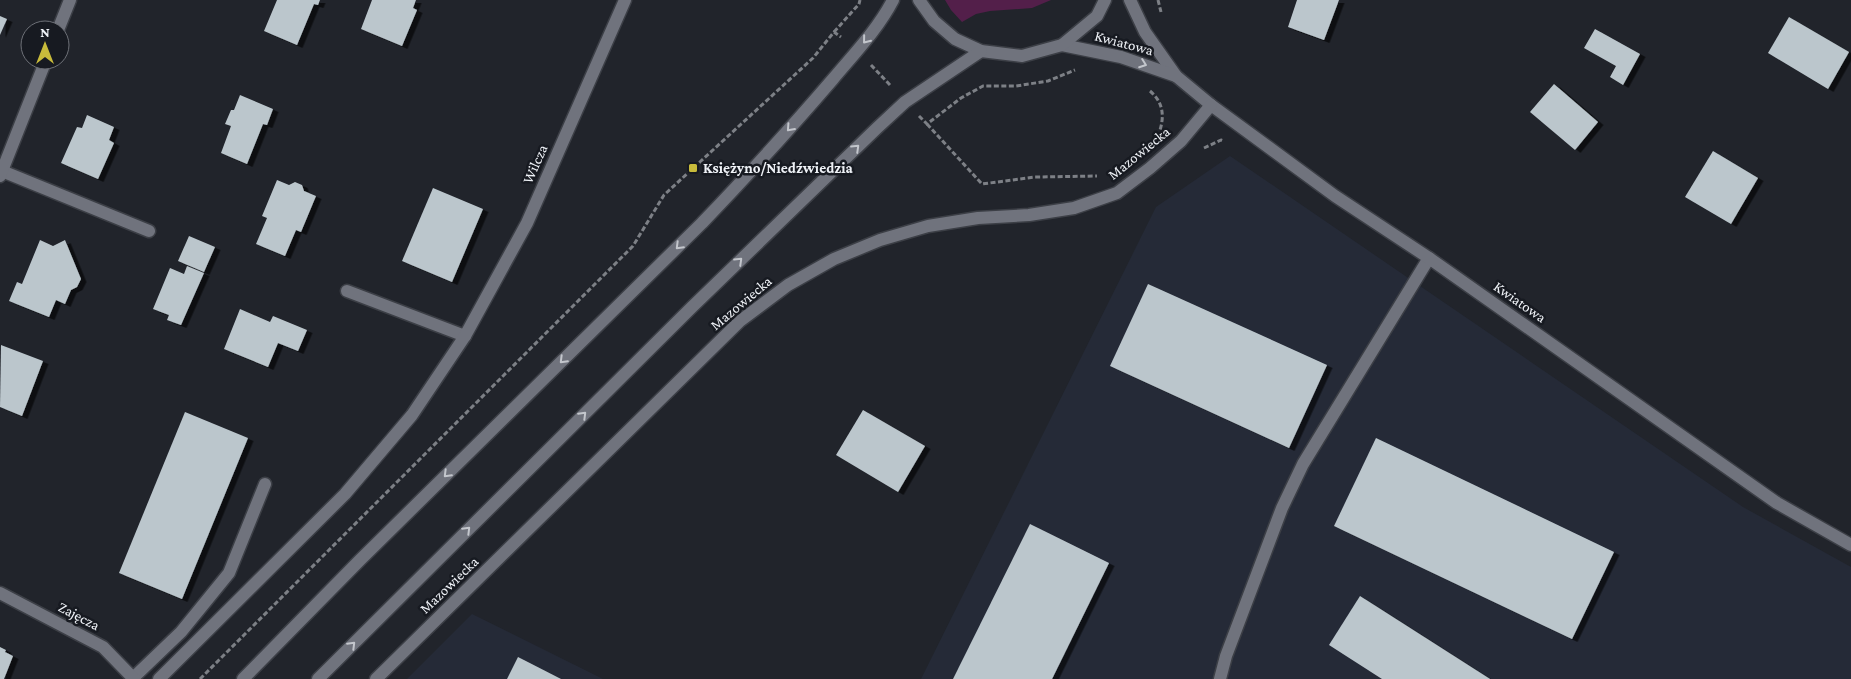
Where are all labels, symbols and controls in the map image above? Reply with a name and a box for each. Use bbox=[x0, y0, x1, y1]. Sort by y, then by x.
north arrow bbox=[20, 20, 70, 70]
text: N bbox=[40, 24, 50, 40]
street label: Kwiatowa bbox=[1093, 27, 1155, 59]
one-way arrow bbox=[863, 34, 871, 43]
one-way arrow bbox=[1139, 58, 1147, 68]
one-way arrow bbox=[787, 122, 796, 131]
street label: Mazowiecka bbox=[1105, 123, 1173, 183]
street label: Wilcza bbox=[519, 142, 551, 186]
one-way arrow bbox=[850, 145, 859, 154]
place label: Księżyno/Niedźwiedzia bbox=[703, 160, 854, 176]
marker: Księżyno/Niedźwiedzia bbox=[687, 162, 699, 174]
one-way arrow bbox=[675, 240, 684, 249]
one-way arrow bbox=[733, 258, 742, 267]
street label: Mazowiecka bbox=[707, 273, 775, 333]
street label: Kwiatowa bbox=[1491, 278, 1549, 326]
one-way arrow bbox=[560, 354, 569, 363]
one-way arrow bbox=[577, 412, 586, 421]
one-way arrow bbox=[444, 468, 453, 477]
one-way arrow bbox=[462, 527, 471, 536]
street label: Mazowiecka bbox=[416, 553, 482, 617]
street label: Zajęcza bbox=[55, 598, 102, 634]
one-way arrow bbox=[346, 641, 355, 650]

